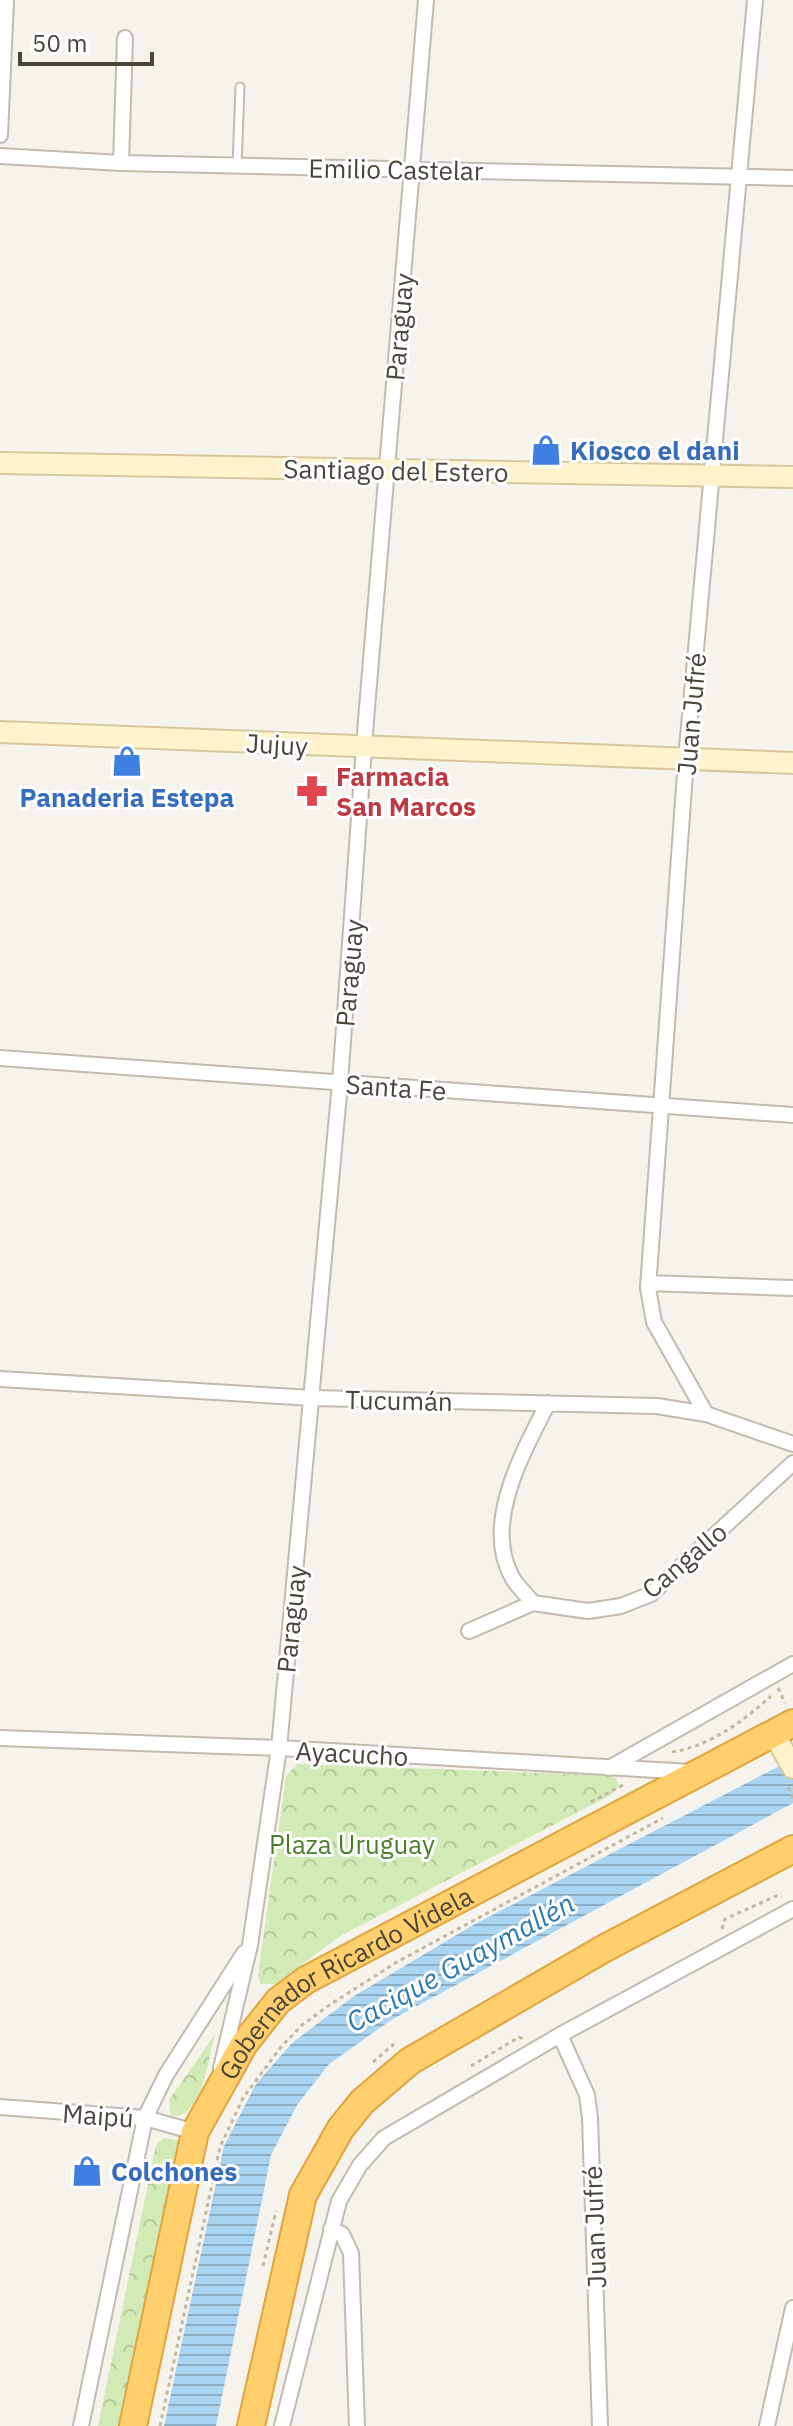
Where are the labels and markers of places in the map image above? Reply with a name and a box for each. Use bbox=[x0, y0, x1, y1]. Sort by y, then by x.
shop icon: Kiosco el dani bbox=[529, 433, 563, 467]
place label: Kiosco el dani bbox=[570, 433, 740, 467]
shop icon: Panaderia Estepa bbox=[110, 744, 144, 778]
place label: Farmacia San Marcos bbox=[336, 759, 476, 823]
pharmacy icon: Farmacia San Marcos bbox=[295, 774, 329, 808]
place label: Panaderia Estepa bbox=[20, 780, 235, 814]
shop icon: Colchones bbox=[70, 2154, 104, 2188]
place label: Colchones bbox=[111, 2154, 237, 2188]

